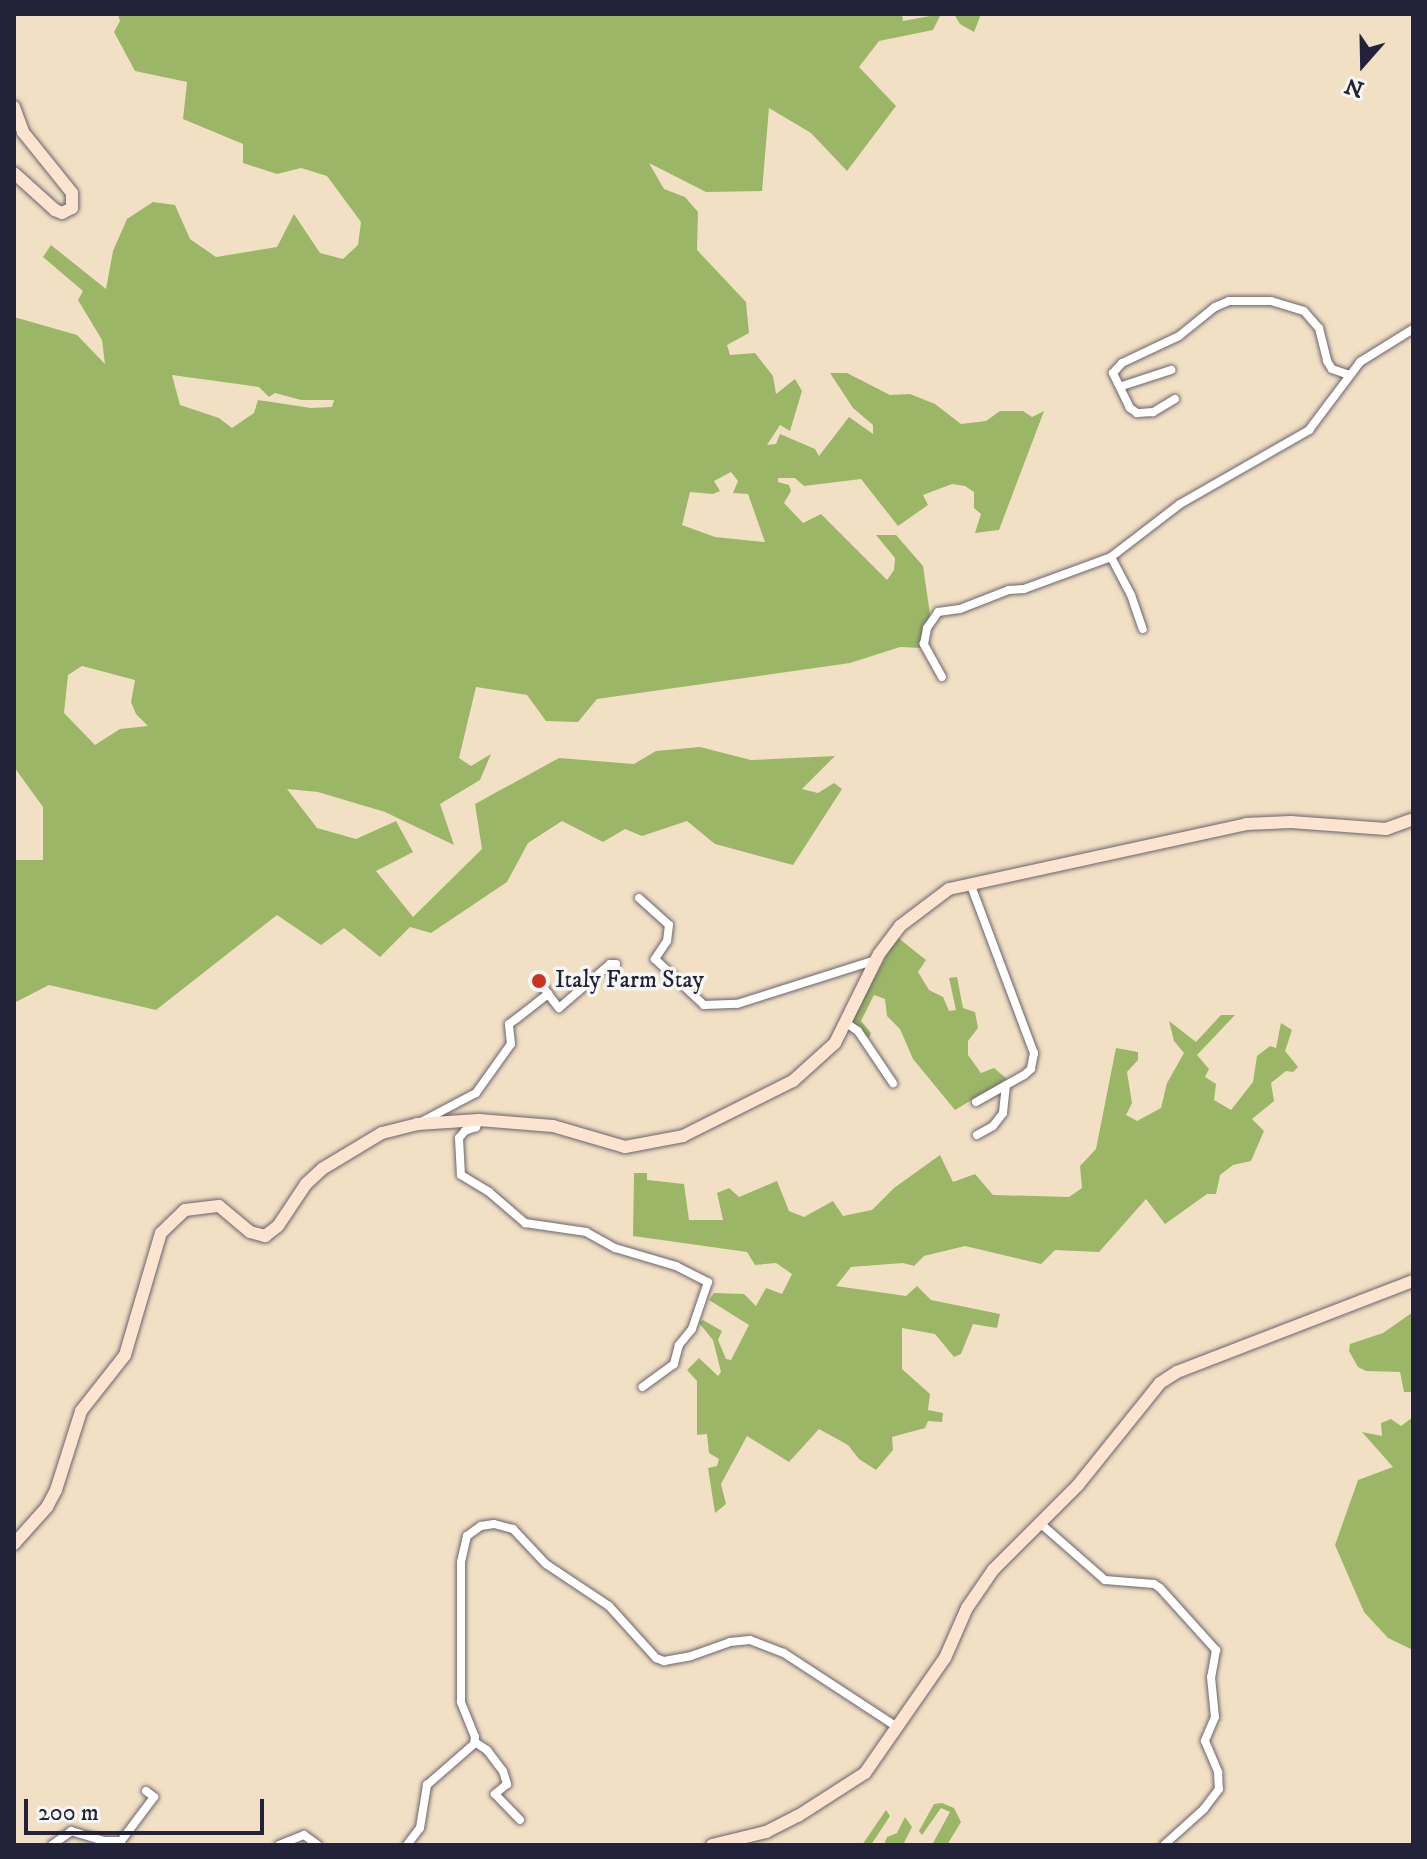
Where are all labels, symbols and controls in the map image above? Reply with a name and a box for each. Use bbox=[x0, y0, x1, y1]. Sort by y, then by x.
north arrow bbox=[1323, 24, 1403, 104]
text: N bbox=[1342, 71, 1368, 103]
place label: Italy Farm Stay bbox=[555, 967, 704, 995]
marker: Italy Farm Stay bbox=[530, 972, 548, 990]
scale bar bbox=[28, 1783, 268, 1833]
text: 200 m bbox=[38, 1798, 99, 1828]

